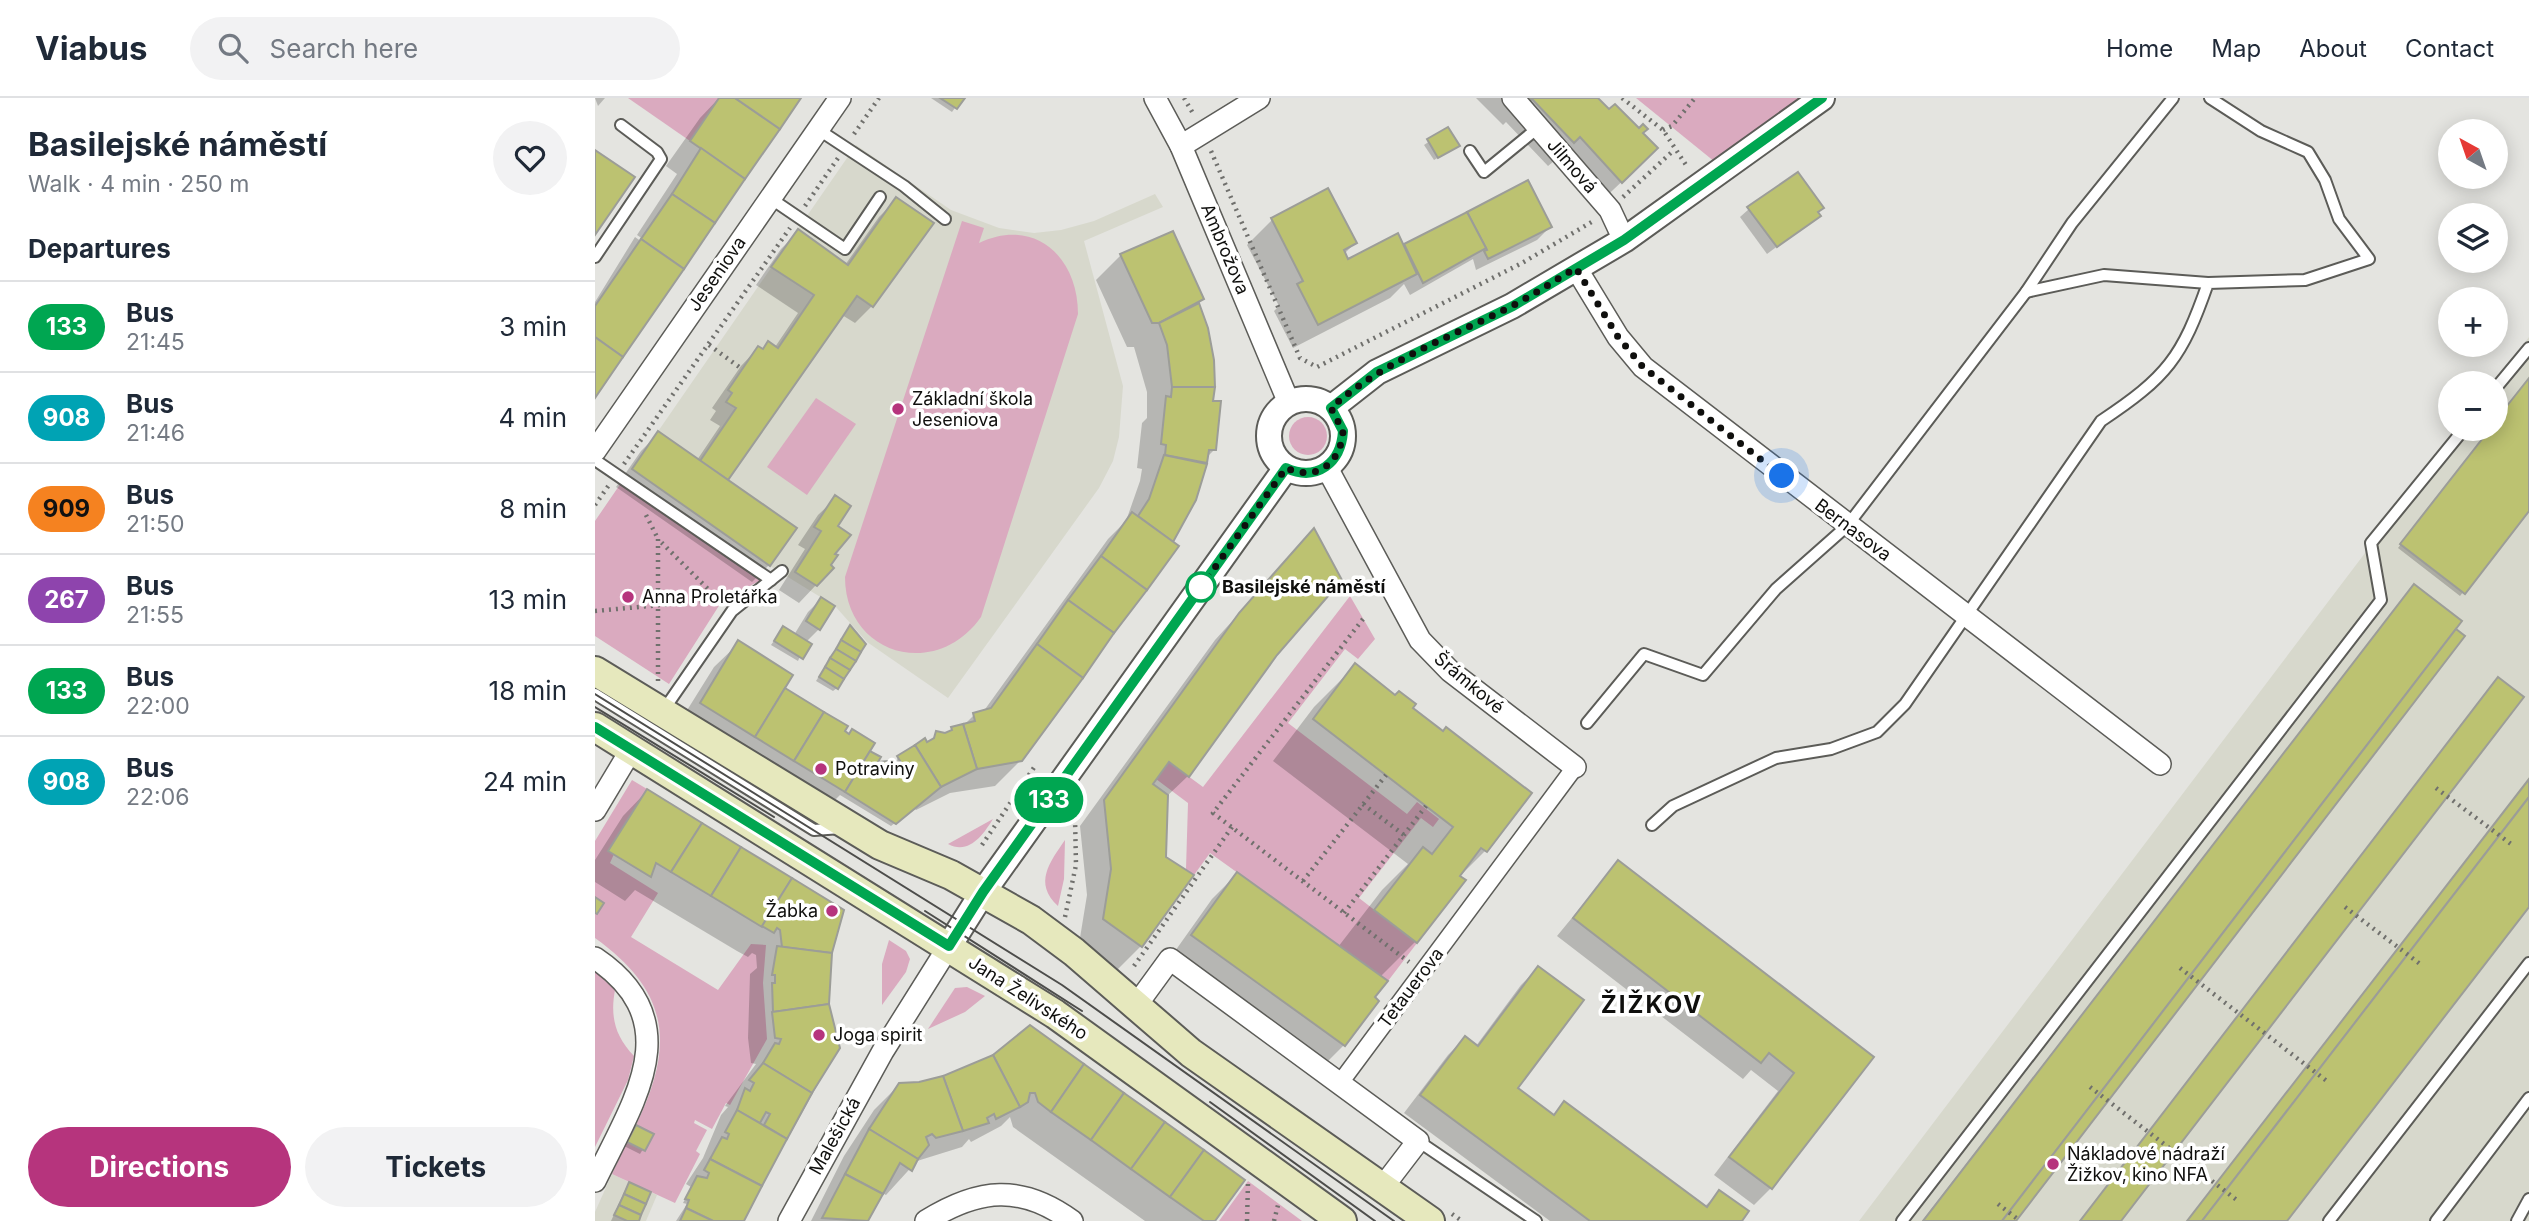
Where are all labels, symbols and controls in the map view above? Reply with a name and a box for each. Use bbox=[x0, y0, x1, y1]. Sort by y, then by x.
search box bbox=[190, 17, 680, 80]
text: Viabus bbox=[35, 28, 148, 68]
icon: search bbox=[214, 29, 252, 67]
text: Search here bbox=[270, 33, 418, 64]
text: Home bbox=[2106, 34, 2173, 63]
text: Map bbox=[2211, 34, 2261, 63]
text: About bbox=[2299, 34, 2367, 63]
text: Contact bbox=[2405, 34, 2494, 63]
north arrow bbox=[2438, 119, 2508, 189]
map controls bbox=[2438, 119, 2508, 441]
button: heart bbox=[493, 121, 567, 195]
text: Basilejské náměstí bbox=[28, 124, 327, 164]
street label: Jilmová bbox=[1543, 134, 1602, 197]
text: Walk · 4 min · 250 m bbox=[28, 170, 250, 198]
street label: Ambrožova bbox=[1197, 200, 1254, 297]
button: layers bbox=[2438, 203, 2508, 273]
street label: Jeseniova bbox=[683, 232, 750, 315]
text: Departures bbox=[28, 233, 171, 264]
button: + bbox=[2438, 287, 2508, 357]
text: Bus bbox=[126, 297, 174, 328]
text: 3 min bbox=[499, 311, 567, 342]
text: 133 bbox=[46, 312, 87, 341]
text: 21:45 bbox=[126, 328, 185, 356]
button: − bbox=[2438, 371, 2508, 441]
text: Bus bbox=[126, 388, 174, 419]
place label: Základní škola Jeseniova bbox=[912, 388, 1033, 430]
marker: Základní škola Jeseniova bbox=[890, 401, 906, 417]
text: 4 min bbox=[498, 402, 567, 433]
text: 908 bbox=[43, 403, 90, 432]
text: 21:46 bbox=[126, 419, 185, 447]
your location bbox=[1764, 458, 1799, 493]
text: Bus bbox=[126, 479, 174, 510]
text: 8 min bbox=[499, 493, 567, 524]
text: 909 bbox=[43, 494, 90, 523]
street label: Bernasova bbox=[1811, 494, 1896, 565]
text: 21:50 bbox=[126, 510, 185, 538]
text: Bus bbox=[126, 570, 174, 601]
marker: Basilejské náměstí bbox=[1186, 572, 1216, 602]
place label: Basilejské náměstí bbox=[1222, 576, 1386, 597]
text: 13 min bbox=[489, 584, 567, 615]
text: 267 bbox=[44, 585, 89, 614]
place label: Anna Proletářka bbox=[642, 586, 778, 607]
marker: Anna Proletářka bbox=[620, 589, 636, 605]
text: 21:55 bbox=[126, 601, 184, 629]
street label: Šrámkové bbox=[1430, 647, 1509, 718]
text: Bus bbox=[126, 661, 174, 692]
text: 18 min bbox=[489, 675, 567, 706]
text: 133 bbox=[46, 676, 87, 705]
text: 22:00 bbox=[126, 692, 190, 720]
text: Bus bbox=[126, 752, 174, 783]
place label: Potraviny bbox=[835, 758, 915, 779]
marker: Potraviny bbox=[813, 761, 829, 777]
text: 24 min bbox=[483, 766, 567, 797]
text: 908 bbox=[43, 767, 90, 796]
line badge: 133 bbox=[1009, 777, 1089, 823]
text: 22:06 bbox=[126, 783, 189, 811]
text: 133 bbox=[1028, 785, 1070, 814]
place label: Žabka bbox=[766, 899, 818, 921]
marker: Žabka bbox=[824, 903, 840, 919]
street label: Tetauerova bbox=[1374, 943, 1448, 1032]
street label: Jana Želivského bbox=[965, 950, 1092, 1044]
district label: ŽIŽKOV bbox=[1601, 989, 1703, 1019]
place label: Joga spirit bbox=[833, 1024, 923, 1045]
marker: Joga spirit bbox=[811, 1027, 827, 1043]
street label: Malešická bbox=[805, 1093, 864, 1178]
button: Directions bbox=[28, 1127, 291, 1207]
button: Tickets bbox=[305, 1127, 567, 1207]
place label: Nákladové nádraží Žižkov, kino NFA bbox=[2067, 1143, 2225, 1185]
marker: Nákladové nádraží Žižkov, kino NFA bbox=[2045, 1156, 2061, 1172]

